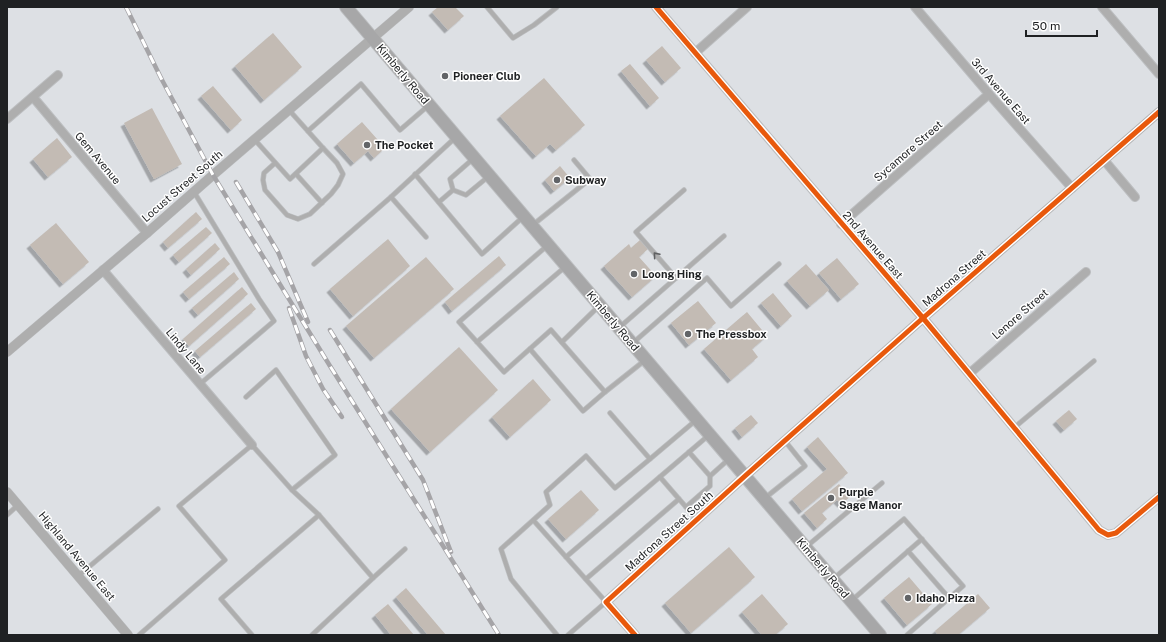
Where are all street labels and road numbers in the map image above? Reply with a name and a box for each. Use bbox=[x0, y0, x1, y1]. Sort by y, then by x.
street label: Kimberly Road bbox=[374, 42, 432, 106]
street label: 3rd Avenue East bbox=[969, 56, 1033, 126]
street label: Sycamore Street bbox=[872, 118, 944, 184]
street label: Gem Avenue bbox=[73, 130, 123, 186]
street label: Locust Street South bbox=[139, 148, 225, 224]
street label: 2nd Avenue East bbox=[841, 209, 905, 281]
street label: Madrona Street bbox=[920, 247, 988, 309]
street label: Lenore Street bbox=[990, 286, 1050, 342]
street label: Kimberly Road bbox=[584, 289, 642, 353]
street label: Lindy Lane bbox=[164, 326, 208, 376]
street label: Madrona Street South bbox=[623, 489, 715, 573]
street label: Highland Avenue East bbox=[36, 509, 118, 603]
street label: Kimberly Road bbox=[794, 536, 852, 600]

